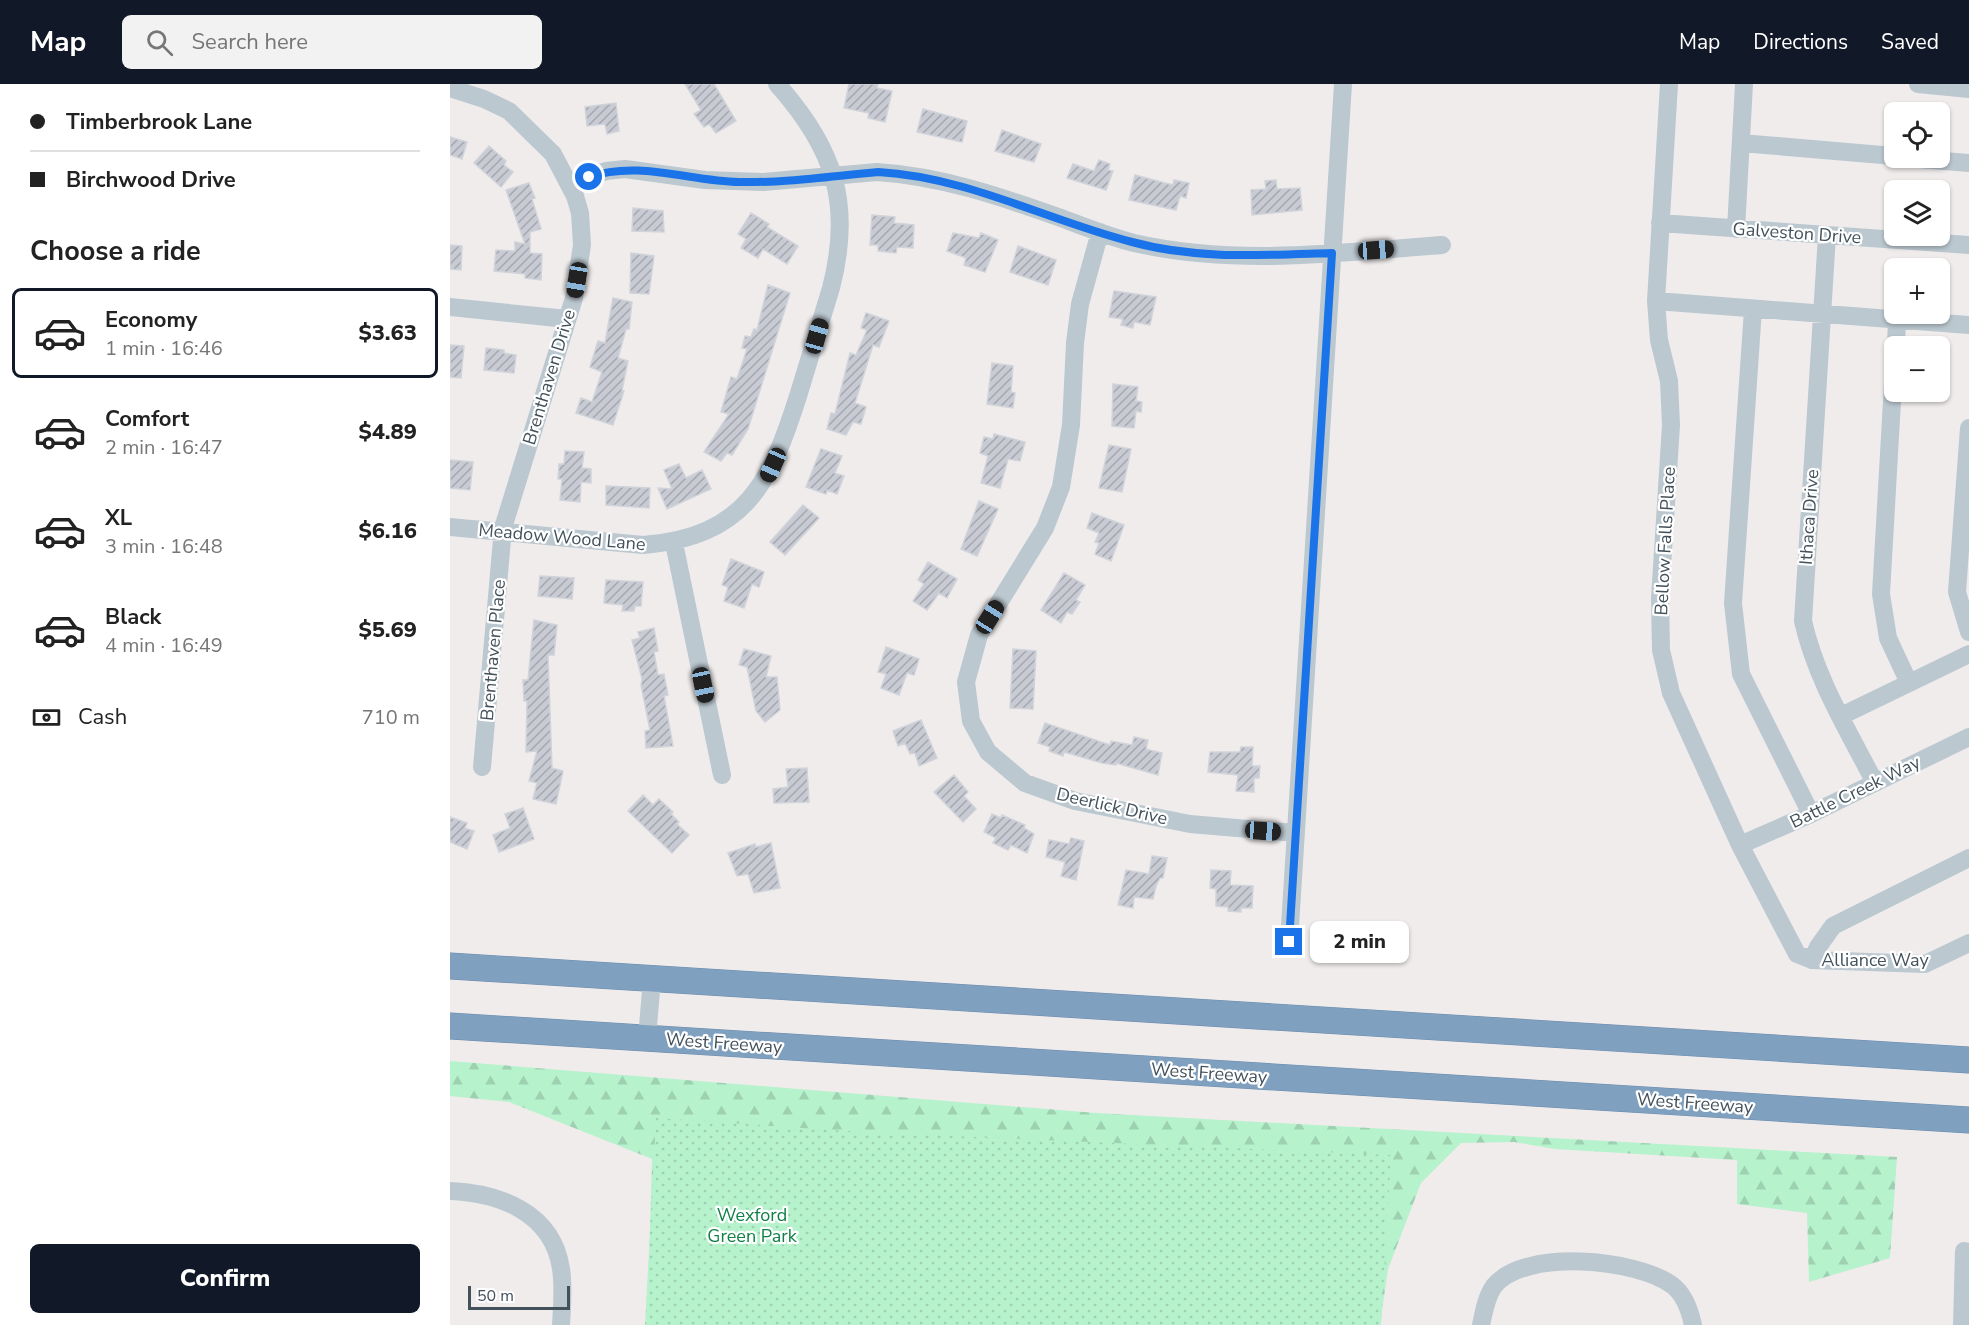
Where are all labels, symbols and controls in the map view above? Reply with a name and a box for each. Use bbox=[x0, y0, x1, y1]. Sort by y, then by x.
search box bbox=[122, 15, 542, 69]
text: Map bbox=[30, 23, 86, 61]
icon: search bbox=[143, 26, 176, 59]
text: Search here bbox=[191, 27, 308, 57]
text: Map bbox=[1679, 28, 1720, 56]
text: Directions bbox=[1753, 28, 1848, 56]
text: Saved bbox=[1881, 28, 1939, 56]
map controls bbox=[1884, 102, 1950, 402]
button: locate bbox=[1884, 102, 1950, 168]
text: Timberbrook Lane bbox=[66, 107, 252, 137]
route start bbox=[575, 163, 602, 190]
text: Birchwood Drive bbox=[66, 165, 236, 195]
button: layers bbox=[1884, 180, 1950, 246]
street label: Galveston Drive bbox=[1732, 217, 1862, 249]
text: Choose a ride bbox=[30, 233, 201, 270]
car bbox=[1357, 240, 1395, 260]
button: + bbox=[1884, 258, 1950, 324]
car bbox=[565, 261, 589, 299]
text: Economy bbox=[105, 305, 197, 335]
icon: car bbox=[33, 306, 87, 360]
street label: Brenthaven Drive bbox=[517, 306, 581, 448]
car bbox=[803, 316, 831, 356]
text: $3.63 bbox=[358, 318, 417, 348]
text: 1 min · 16:46 bbox=[105, 335, 223, 362]
button: − bbox=[1884, 336, 1950, 402]
text: Comfort bbox=[105, 404, 189, 434]
icon: car bbox=[33, 405, 87, 459]
text: $4.89 bbox=[358, 417, 417, 447]
text: 2 min · 16:47 bbox=[105, 434, 223, 461]
car bbox=[757, 445, 789, 485]
street label: Bellow Falls Place bbox=[1649, 466, 1681, 616]
street label: Ithaca Drive bbox=[1794, 468, 1824, 566]
text: XL bbox=[105, 503, 132, 533]
icon: car bbox=[33, 504, 87, 558]
text: $6.16 bbox=[358, 516, 417, 546]
street label: Meadow Wood Lane bbox=[477, 518, 647, 556]
text: 3 min · 16:48 bbox=[105, 533, 223, 560]
street label: Brenthaven Place bbox=[475, 578, 511, 722]
car bbox=[973, 597, 1007, 637]
text: Black bbox=[105, 602, 161, 632]
icon: car bbox=[33, 603, 87, 657]
text: $5.69 bbox=[358, 615, 417, 645]
text: 4 min · 16:49 bbox=[105, 632, 223, 659]
car bbox=[690, 666, 716, 704]
icon: cash bbox=[30, 701, 63, 734]
text: Cash bbox=[78, 702, 127, 732]
text: 710 m bbox=[362, 704, 420, 731]
street label: Battle Creek Way bbox=[1786, 750, 1925, 834]
street label: Deerlick Drive bbox=[1054, 782, 1170, 830]
car bbox=[1244, 821, 1282, 841]
callout: 2 min bbox=[1310, 921, 1409, 963]
route end bbox=[1275, 928, 1302, 955]
text: 2 min bbox=[1333, 928, 1386, 955]
street label: Alliance Way bbox=[1821, 948, 1930, 972]
street label: West Freeway bbox=[665, 1027, 784, 1059]
street label: West Freeway bbox=[1150, 1057, 1269, 1089]
street label: West Freeway bbox=[1636, 1087, 1755, 1119]
park label: Wexford Green Park bbox=[707, 1203, 798, 1248]
button: Confirm bbox=[30, 1244, 420, 1313]
scale bar bbox=[468, 1283, 570, 1310]
text: 50 m bbox=[477, 1285, 514, 1307]

